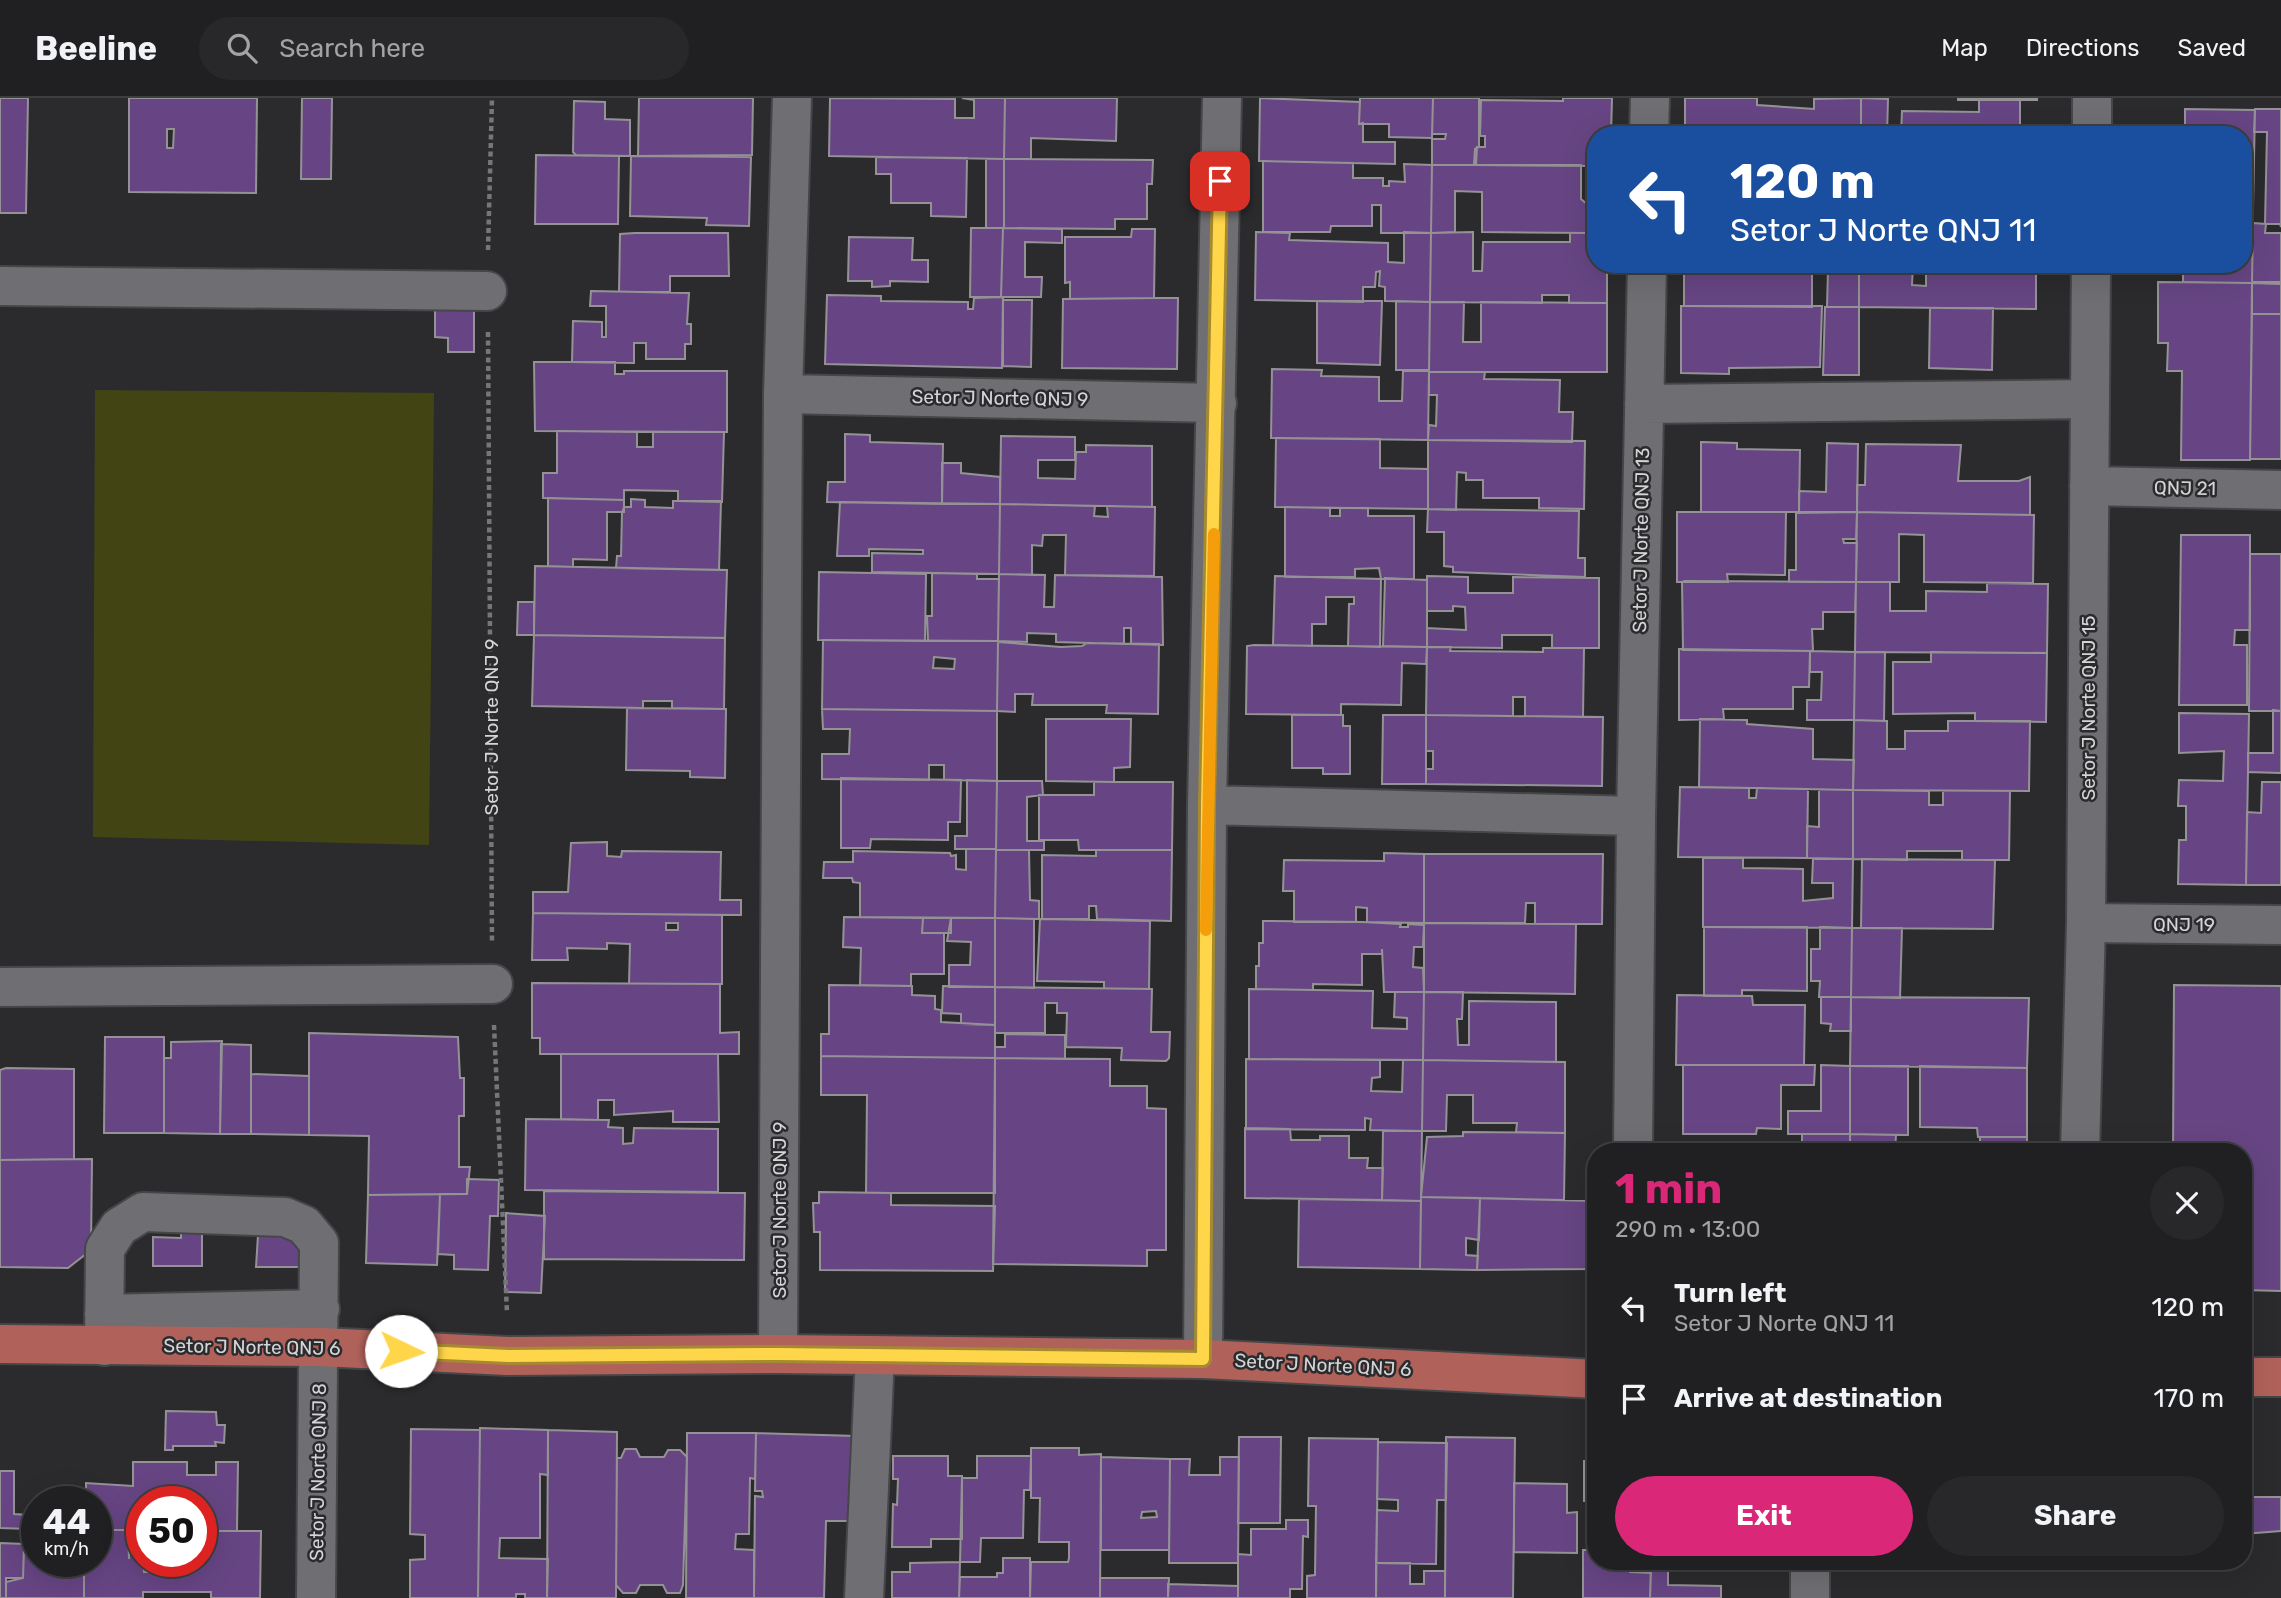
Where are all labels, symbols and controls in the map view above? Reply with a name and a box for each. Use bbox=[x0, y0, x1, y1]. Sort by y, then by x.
search box bbox=[199, 17, 689, 80]
text: Beeline bbox=[35, 29, 157, 68]
icon: search bbox=[223, 29, 261, 67]
text: Search here bbox=[279, 33, 425, 64]
text: Map bbox=[1941, 34, 1988, 62]
text: Directions bbox=[2026, 34, 2139, 62]
text: Saved bbox=[2177, 34, 2246, 62]
pin bbox=[1190, 151, 1250, 211]
text: 120 m bbox=[1730, 152, 1875, 210]
icon: left bbox=[1615, 154, 1706, 245]
icon: arrive bbox=[1201, 162, 1239, 200]
text: Setor J Norte QNJ 11 bbox=[1730, 211, 2036, 249]
street label: Setor J Norte QNJ 9 bbox=[911, 385, 1089, 411]
street label: Setor J Norte QNJ 13 bbox=[1628, 447, 1654, 633]
street label: QNJ 21 bbox=[2154, 476, 2216, 500]
street label: Setor J Norte QNJ 15 bbox=[2077, 615, 2100, 801]
street label: Setor J Norte QNJ 9 bbox=[480, 639, 503, 815]
street label: QNJ 19 bbox=[2153, 913, 2215, 936]
street label: Setor J Norte QNJ 9 bbox=[768, 1122, 791, 1298]
text: 1 min bbox=[1615, 1164, 1722, 1214]
button: close bbox=[2150, 1166, 2224, 1240]
text: 290 m · 13:00 bbox=[1615, 1215, 1760, 1243]
text: Turn left bbox=[1674, 1278, 1786, 1309]
icon: left bbox=[1615, 1289, 1653, 1327]
text: 120 m bbox=[2152, 1292, 2224, 1323]
text: Setor J Norte QNJ 11 bbox=[1674, 1309, 1894, 1337]
position arrow bbox=[364, 1314, 438, 1388]
street label: Setor J Norte QNJ 6 bbox=[163, 1334, 341, 1360]
street label: Setor J Norte QNJ 6 bbox=[1234, 1349, 1412, 1381]
icon: arrive bbox=[1615, 1380, 1653, 1418]
street label: Setor J Norte QNJ 8 bbox=[305, 1383, 331, 1561]
text: Arrive at destination bbox=[1674, 1383, 1942, 1414]
text: 170 m bbox=[2154, 1383, 2224, 1414]
button: Exit bbox=[1615, 1476, 1913, 1556]
button: Share bbox=[1927, 1476, 2224, 1556]
speed limit sign: 50 bbox=[126, 1486, 217, 1577]
text: 44 bbox=[43, 1501, 90, 1543]
text: km/h bbox=[44, 1538, 89, 1560]

